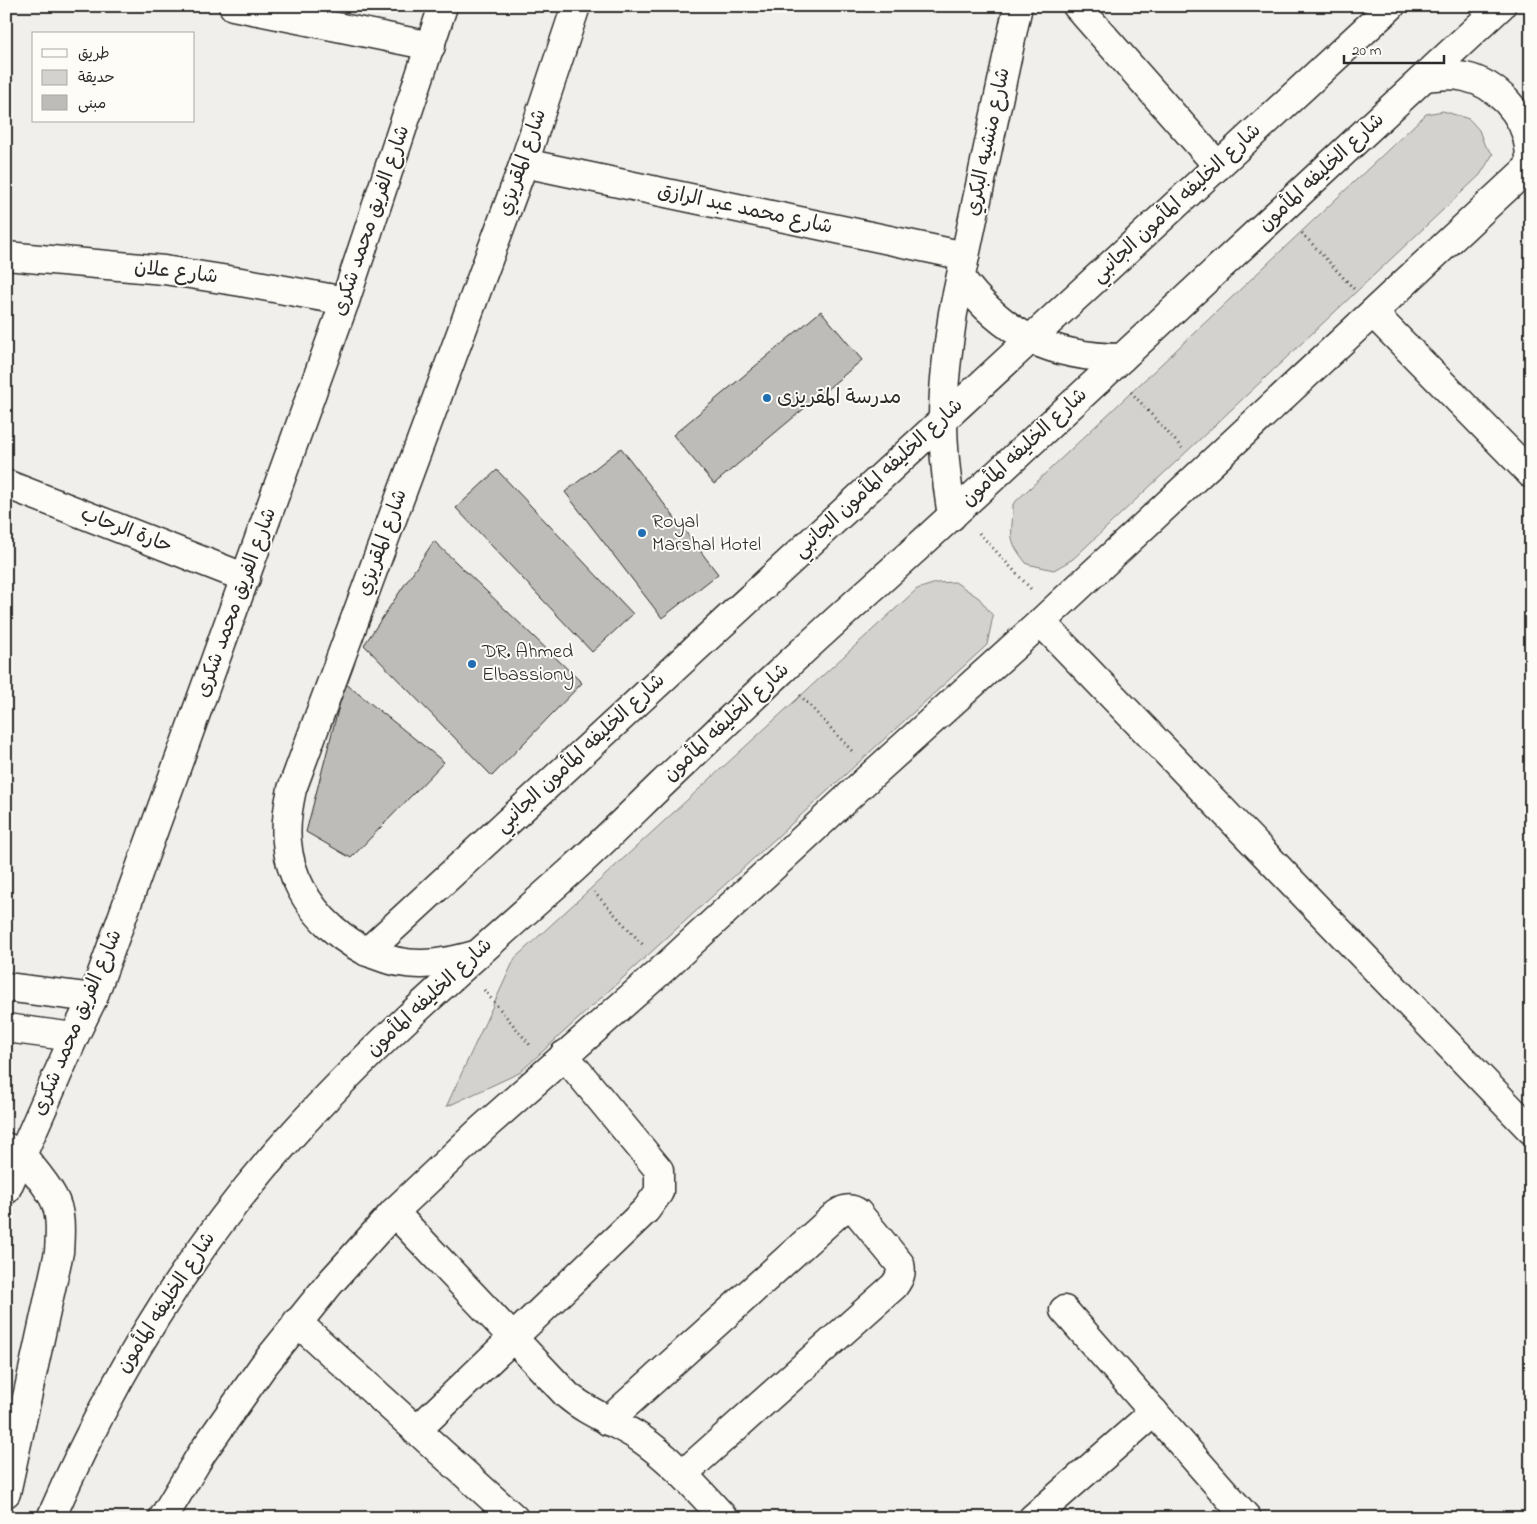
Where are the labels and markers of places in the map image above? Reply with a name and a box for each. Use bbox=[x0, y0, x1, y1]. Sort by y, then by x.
place label: مدرسة المقريزى bbox=[777, 384, 901, 413]
marker: مدرسة المقريزى bbox=[761, 392, 773, 404]
place label: Royal Marshal Hotel bbox=[652, 508, 761, 560]
marker: Royal Marshal Hotel bbox=[636, 527, 648, 539]
place label: DR. Ahmed Elbassiony bbox=[481, 638, 574, 690]
marker: DR. Ahmed Elbassiony bbox=[466, 658, 478, 670]

